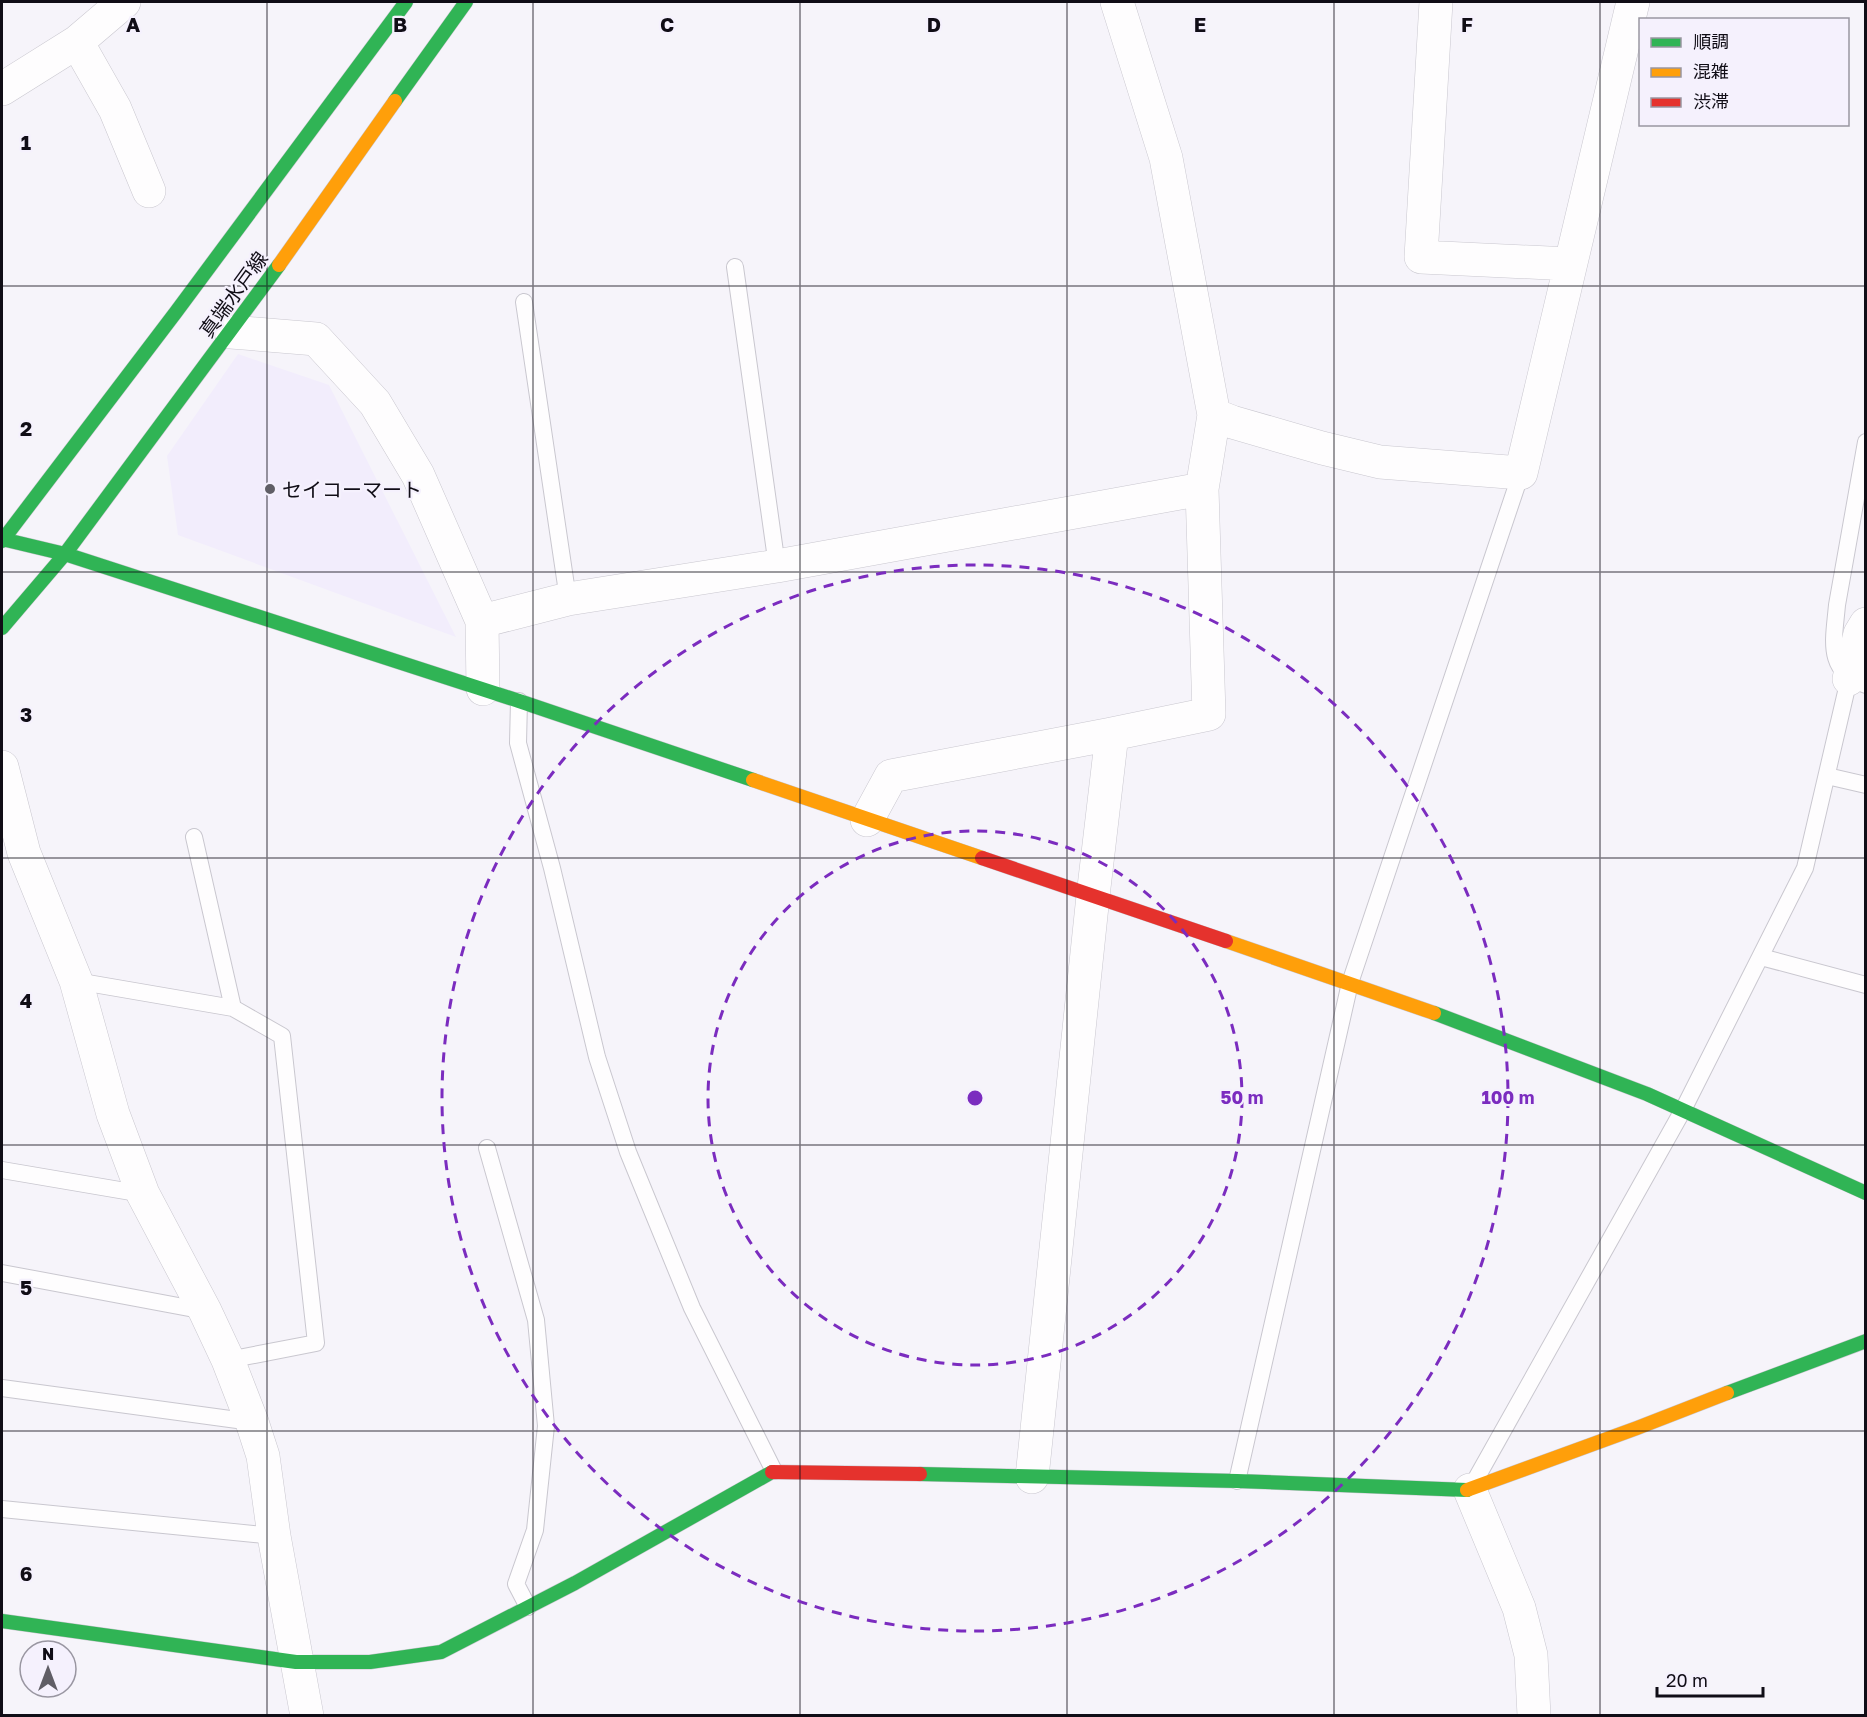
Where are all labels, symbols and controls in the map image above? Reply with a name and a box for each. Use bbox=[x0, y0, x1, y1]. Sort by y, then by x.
text: A bbox=[126, 12, 140, 36]
text: B bbox=[393, 12, 407, 36]
text: C bbox=[660, 12, 674, 36]
text: D bbox=[927, 12, 941, 36]
text: E bbox=[1194, 12, 1206, 36]
text: F bbox=[1461, 12, 1473, 36]
legend bbox=[1639, 18, 1849, 126]
text: 順調 bbox=[1693, 30, 1729, 52]
text: 混雑 bbox=[1693, 60, 1729, 82]
text: 渋滞 bbox=[1693, 90, 1729, 112]
text: 1 bbox=[21, 130, 31, 154]
street label: 真端水戸線 bbox=[194, 246, 272, 342]
text: 2 bbox=[20, 416, 32, 440]
place label: セイコーマート bbox=[282, 477, 422, 501]
marker: セイコーマート bbox=[263, 482, 277, 496]
text: 3 bbox=[20, 702, 32, 726]
text: 4 bbox=[20, 988, 32, 1012]
text: 50 m bbox=[1221, 1086, 1263, 1108]
text: 100 m bbox=[1482, 1086, 1534, 1108]
centre of rings bbox=[965, 1088, 985, 1108]
text: 5 bbox=[20, 1275, 32, 1299]
text: 6 bbox=[20, 1561, 32, 1585]
north arrow bbox=[18, 1639, 78, 1699]
text: N bbox=[42, 1644, 54, 1664]
scale bar bbox=[1657, 1660, 1764, 1698]
text: 20 m bbox=[1666, 1669, 1708, 1691]

